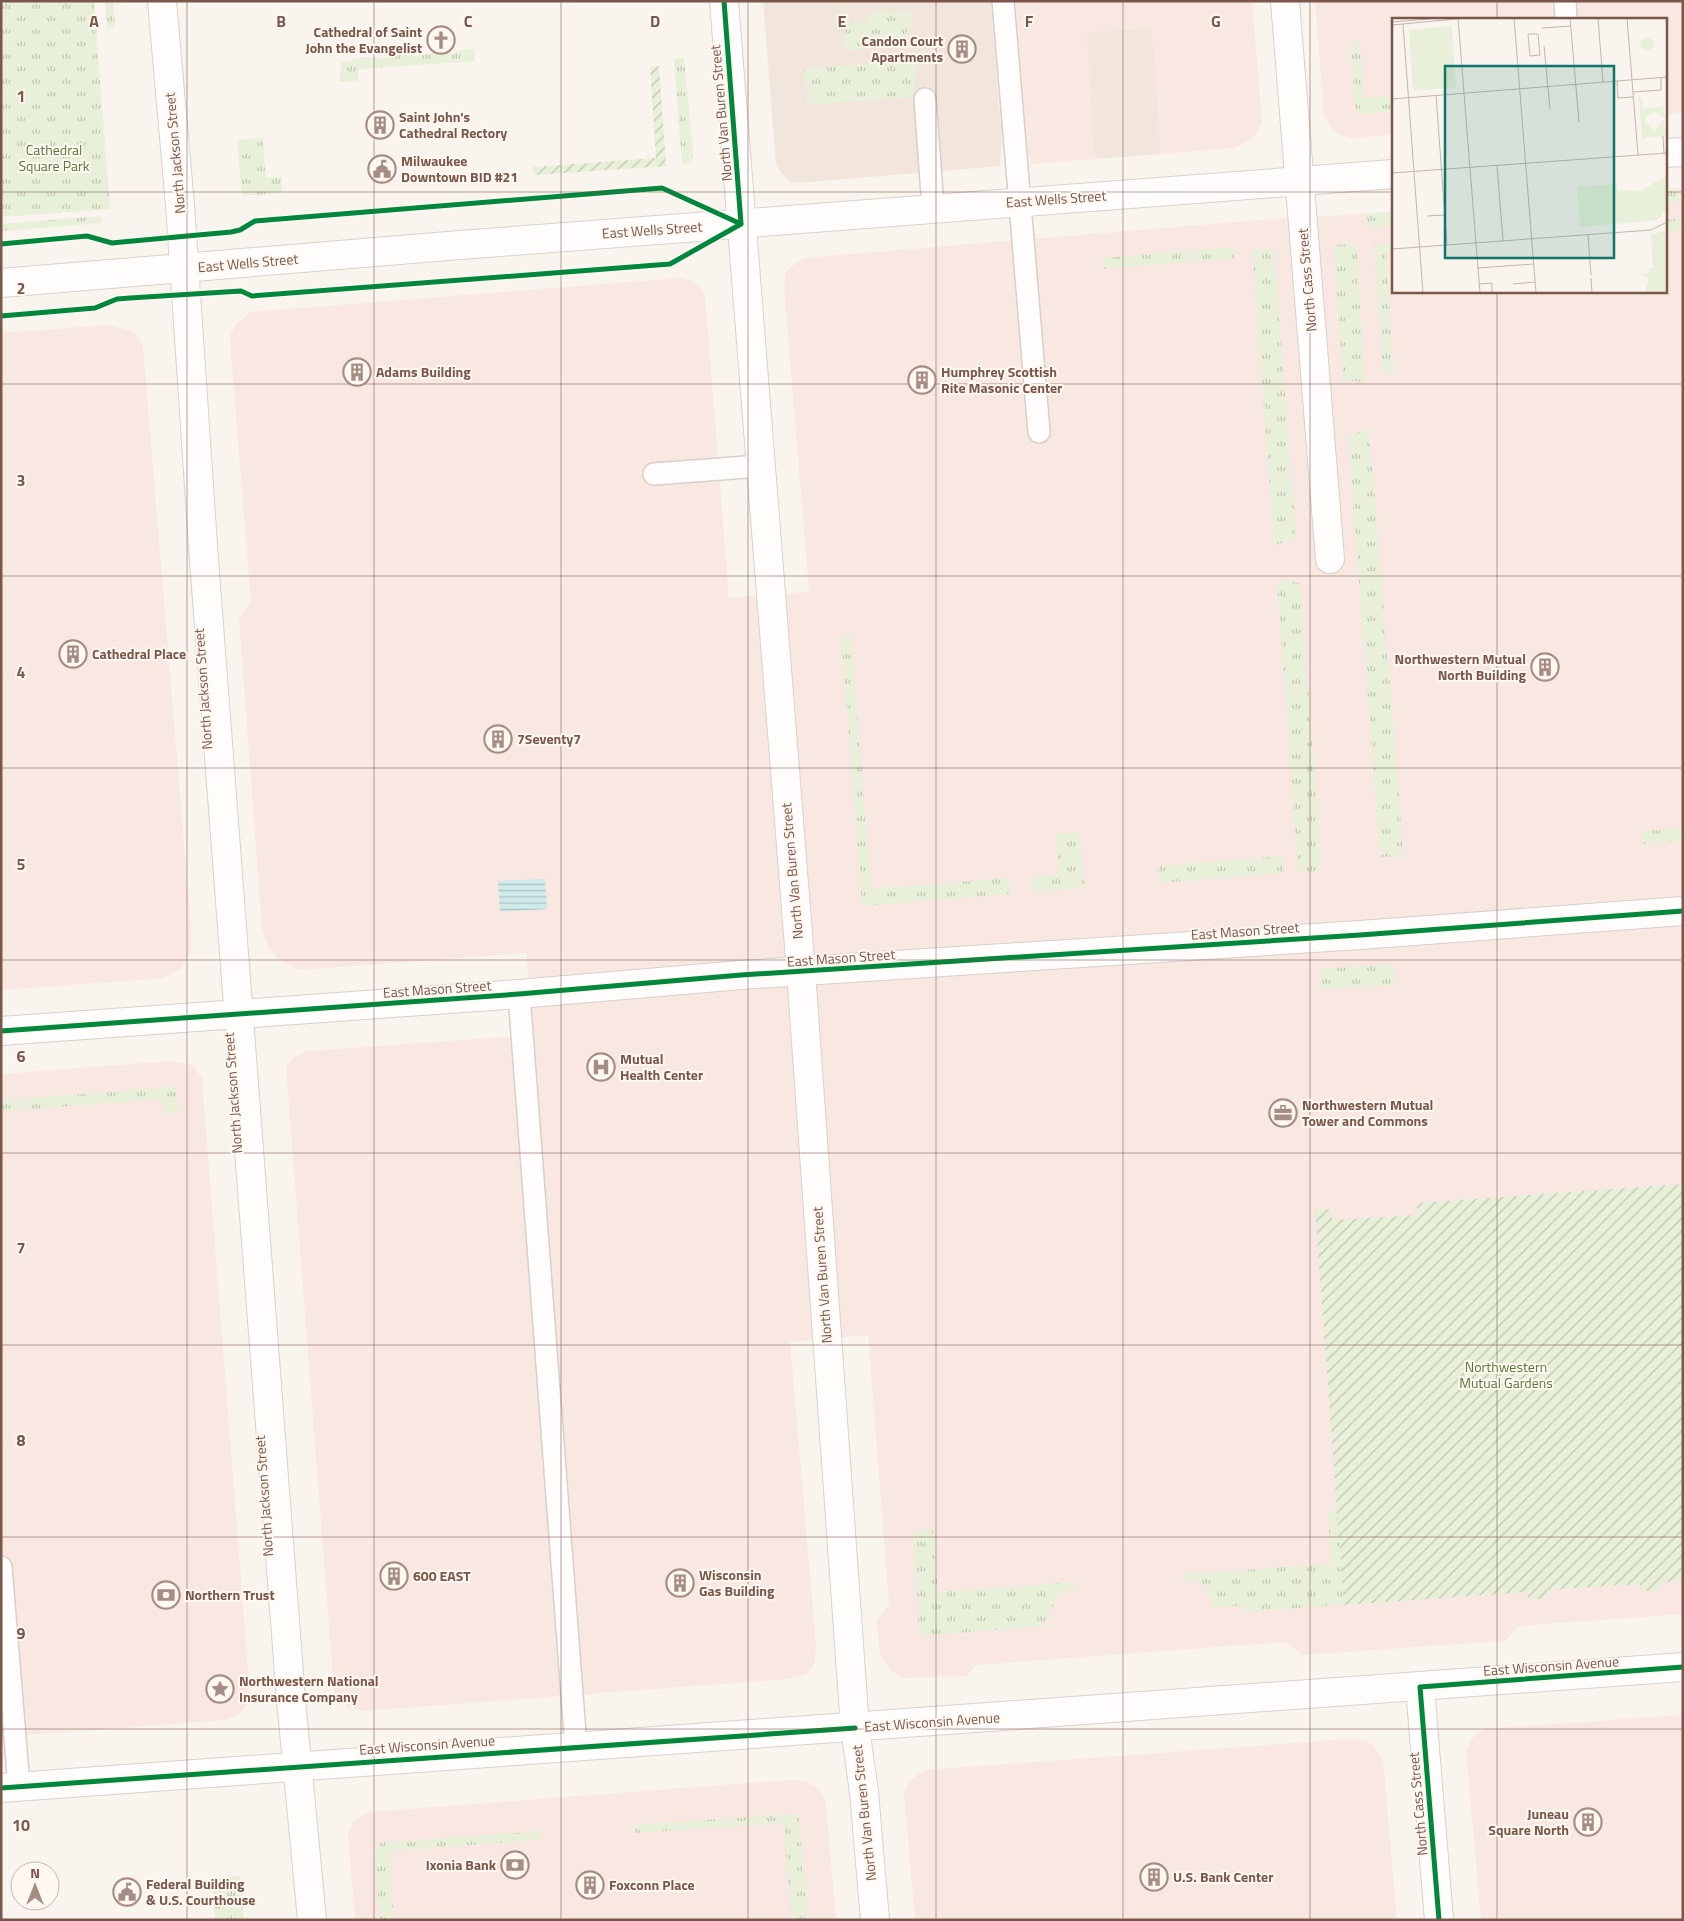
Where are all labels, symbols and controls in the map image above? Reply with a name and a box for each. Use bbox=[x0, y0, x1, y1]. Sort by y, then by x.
text: A bbox=[89, 9, 99, 33]
text: B bbox=[276, 9, 286, 33]
text: C bbox=[464, 9, 473, 33]
text: D bbox=[650, 9, 660, 33]
text: E bbox=[838, 9, 847, 33]
text: F bbox=[1025, 9, 1034, 33]
text: G bbox=[1211, 9, 1221, 33]
inset map bbox=[1392, 18, 1666, 292]
place label: Cathedral of Saint John the Evangelist bbox=[306, 21, 422, 58]
church icon: Cathedral of Saint John the Evangelist bbox=[426, 25, 456, 55]
place label: Candon Court Apartments bbox=[862, 30, 943, 67]
building icon: Candon Court Apartments bbox=[947, 34, 977, 64]
street label: North Van Buren Street bbox=[704, 44, 737, 182]
text: 1 bbox=[17, 84, 25, 108]
street label: North Jackson Street bbox=[159, 91, 190, 215]
place label: Saint John's Cathedral Rectory bbox=[399, 106, 507, 143]
building icon: Saint John's Cathedral Rectory bbox=[365, 110, 395, 140]
park label: Cathedral Square Park bbox=[18, 139, 90, 176]
place label: Milwaukee Downtown BID #21 bbox=[401, 150, 518, 187]
public building icon: Milwaukee Downtown BID #21 bbox=[367, 154, 397, 184]
street label: East Wells Street bbox=[1005, 185, 1107, 212]
street label: East Wells Street bbox=[601, 216, 703, 243]
street label: North Cass Street bbox=[1292, 227, 1321, 333]
street label: East Wells Street bbox=[197, 248, 299, 277]
text: 2 bbox=[17, 276, 25, 300]
building icon: Adams Building bbox=[342, 357, 372, 387]
place label: Adams Building bbox=[376, 361, 471, 382]
place label: Humphrey Scottish Rite Masonic Center bbox=[941, 361, 1062, 398]
building icon: Humphrey Scottish Rite Masonic Center bbox=[907, 365, 937, 395]
text: 3 bbox=[17, 468, 25, 492]
street label: North Jackson Street bbox=[188, 628, 217, 750]
building icon: Cathedral Place bbox=[58, 639, 88, 669]
place label: Cathedral Place bbox=[92, 643, 186, 664]
place label: Northwestern Mutual North Building bbox=[1395, 648, 1527, 685]
building icon: Northwestern Mutual North Building bbox=[1530, 652, 1560, 682]
text: 4 bbox=[17, 660, 26, 684]
building icon: 7Seventy7 bbox=[483, 724, 513, 754]
place label: 7Seventy7 bbox=[517, 728, 581, 749]
street label: North Van Buren Street bbox=[775, 802, 808, 940]
text: 5 bbox=[17, 852, 26, 876]
street label: East Mason Street bbox=[1190, 916, 1300, 945]
street label: East Mason Street bbox=[786, 943, 896, 972]
street label: East Mason Street bbox=[382, 974, 492, 1003]
street label: North Jackson Street bbox=[218, 1032, 247, 1154]
text: 6 bbox=[17, 1044, 26, 1068]
place label: Mutual Health Center bbox=[620, 1048, 703, 1085]
hospital icon: Mutual Health Center bbox=[586, 1052, 616, 1082]
place label: Northwestern Mutual Tower and Commons bbox=[1302, 1094, 1433, 1131]
office icon: Northwestern Mutual Tower and Commons bbox=[1268, 1098, 1298, 1128]
street label: North Van Buren Street bbox=[806, 1206, 837, 1344]
text: 7 bbox=[17, 1236, 25, 1260]
park label: Northwestern Mutual Gardens bbox=[1459, 1356, 1553, 1393]
text: 8 bbox=[17, 1428, 26, 1452]
street label: North Jackson Street bbox=[249, 1435, 278, 1557]
building icon: 600 EAST bbox=[379, 1561, 409, 1591]
place label: Wisconsin Gas Building bbox=[699, 1564, 775, 1601]
place label: 600 EAST bbox=[413, 1565, 471, 1586]
building icon: Wisconsin Gas Building bbox=[665, 1568, 695, 1598]
bank icon: Northern Trust bbox=[151, 1580, 181, 1610]
place label: Northern Trust bbox=[185, 1584, 275, 1605]
text: 9 bbox=[17, 1621, 26, 1645]
street label: East Wisconsin Avenue bbox=[1482, 1650, 1620, 1681]
place label: Northwestern National Insurance Company bbox=[239, 1670, 379, 1707]
place icon: Northwestern National Insurance Company bbox=[205, 1674, 235, 1704]
street label: East Wisconsin Avenue bbox=[863, 1706, 1001, 1737]
street label: East Wisconsin Avenue bbox=[358, 1729, 496, 1760]
street label: North Van Buren Street bbox=[846, 1744, 881, 1882]
street label: North Cass Street bbox=[1403, 1751, 1432, 1857]
place label: Juneau Square North bbox=[1488, 1803, 1569, 1840]
building icon: Juneau Square North bbox=[1573, 1807, 1603, 1837]
text: 10 bbox=[12, 1813, 30, 1837]
bank icon: Ixonia Bank bbox=[500, 1850, 530, 1880]
place label: Ixonia Bank bbox=[426, 1854, 497, 1875]
north arrow bbox=[10, 1861, 60, 1911]
text: N bbox=[30, 1862, 40, 1883]
building icon: U.S. Bank Center bbox=[1139, 1862, 1169, 1892]
place label: U.S. Bank Center bbox=[1173, 1866, 1273, 1887]
building icon: Foxconn Place bbox=[575, 1870, 605, 1900]
place label: Federal Building & U.S. Courthouse bbox=[146, 1873, 255, 1910]
place label: Foxconn Place bbox=[609, 1874, 695, 1895]
public building icon: Federal Building & U.S. Courthouse bbox=[112, 1877, 142, 1907]

